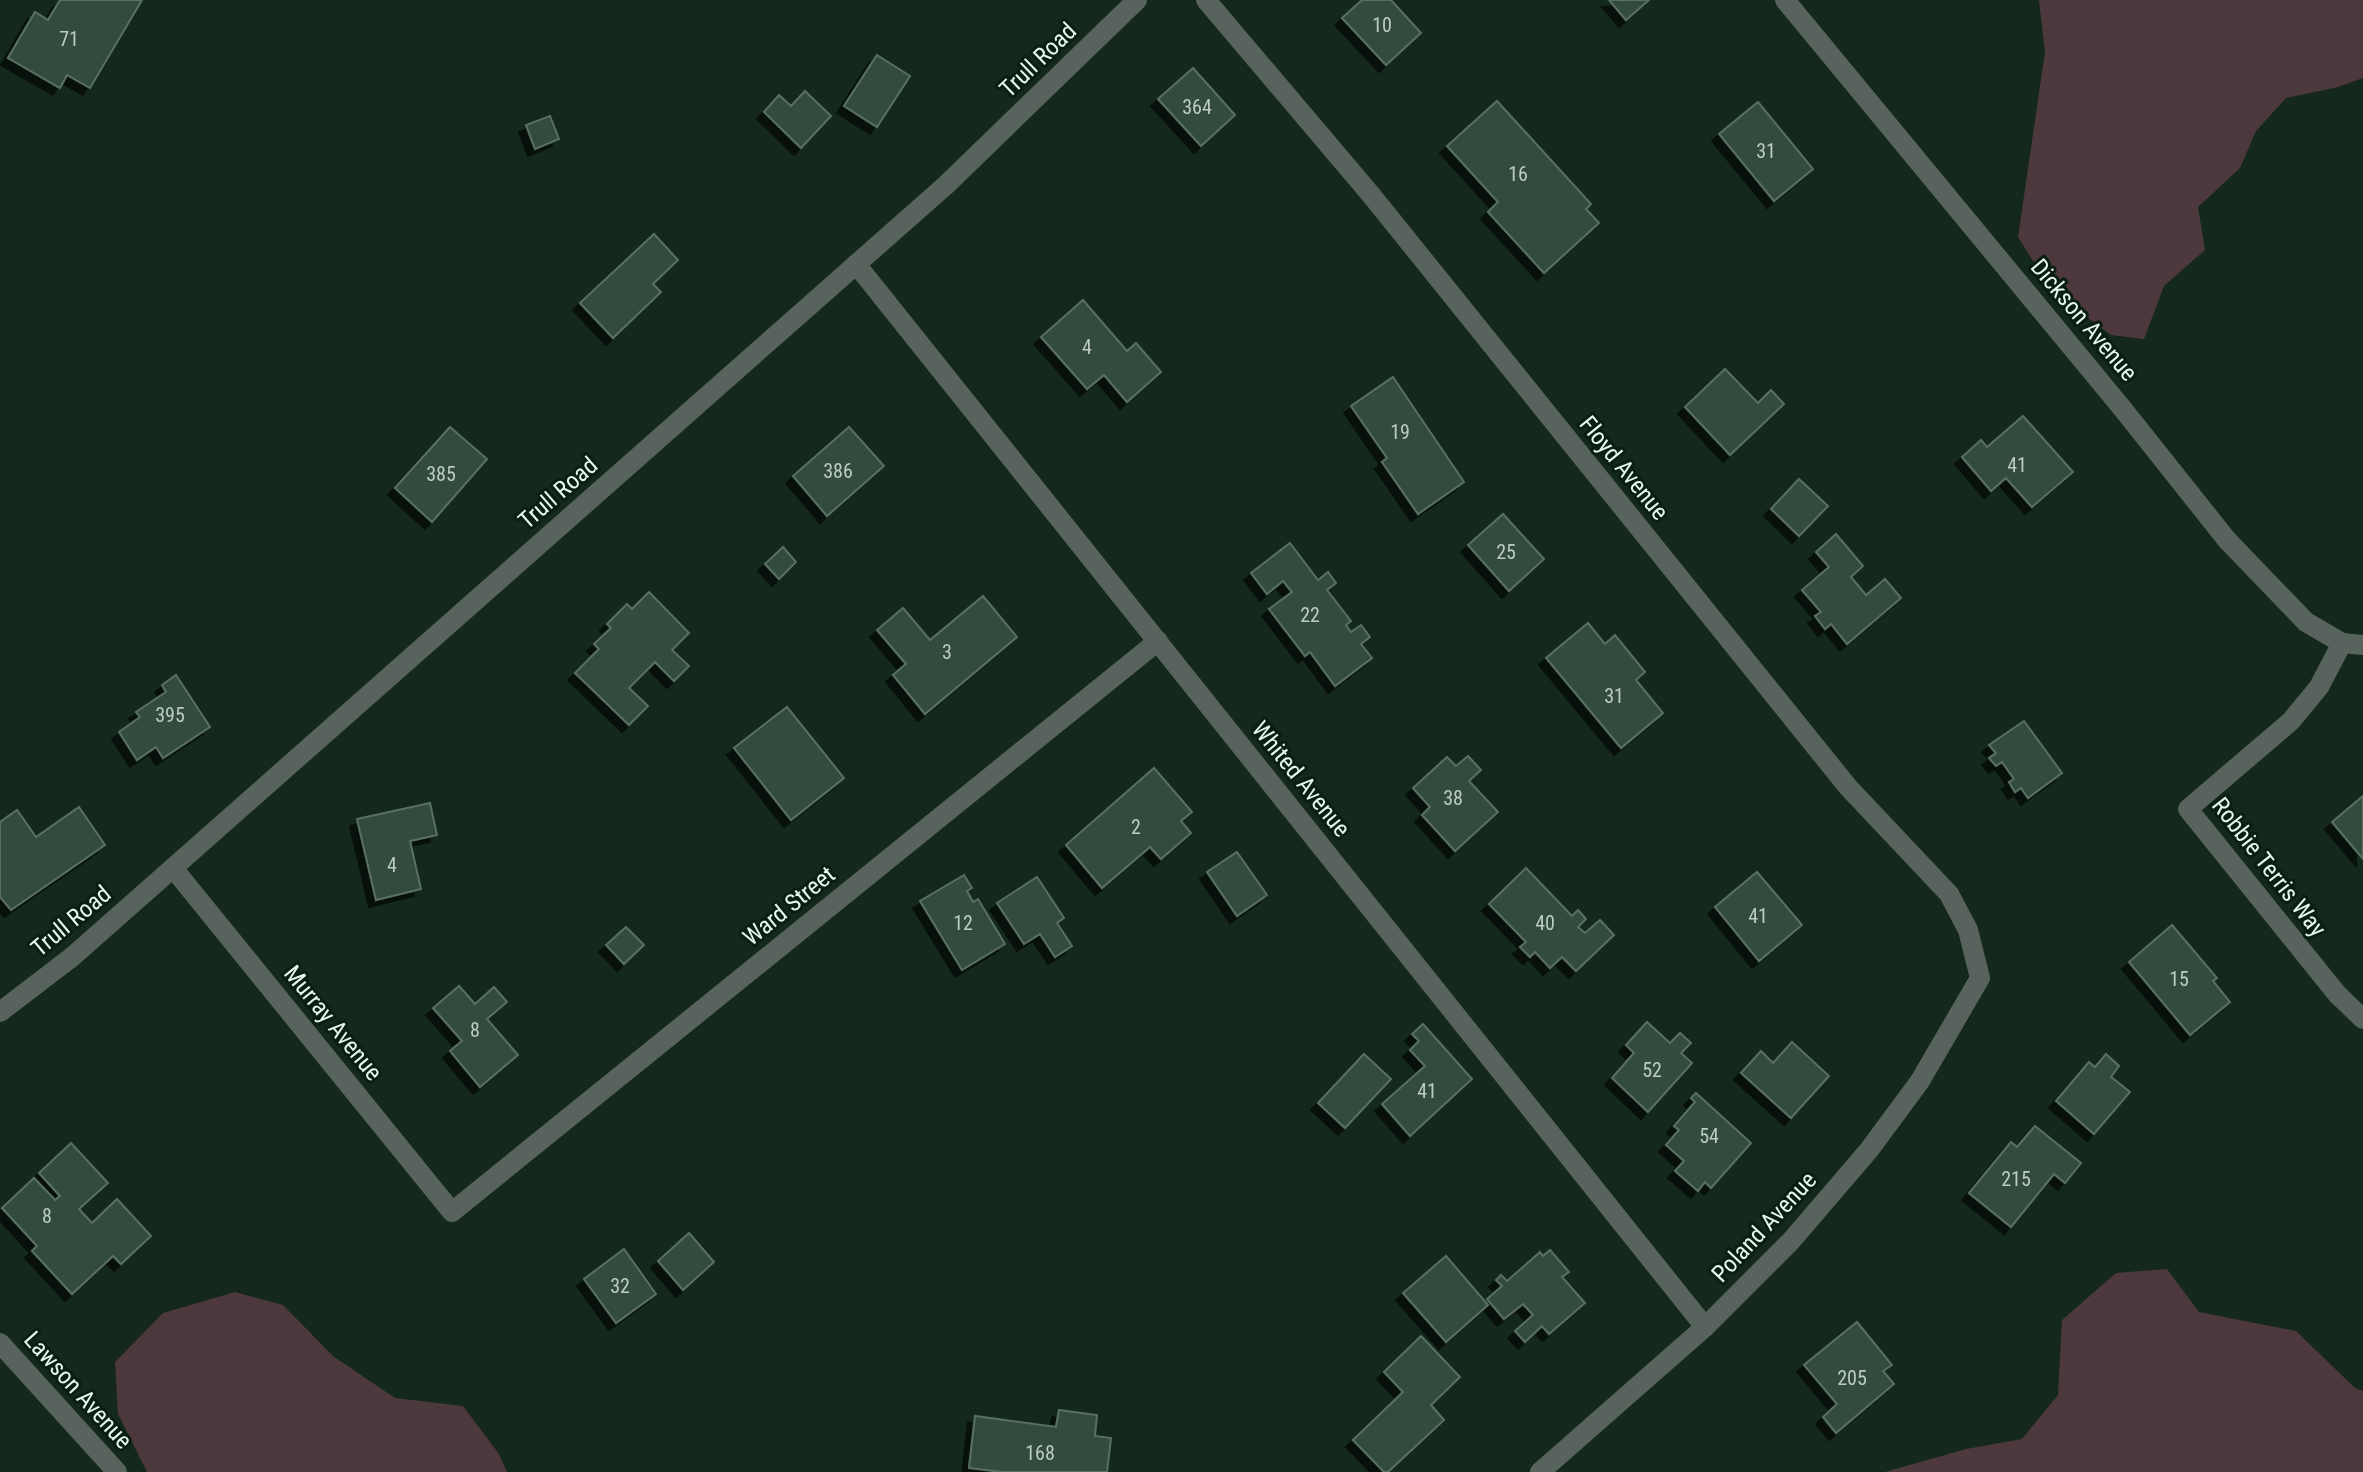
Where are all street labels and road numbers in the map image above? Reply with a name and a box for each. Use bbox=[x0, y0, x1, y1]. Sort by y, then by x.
street label: Trull Road bbox=[994, 17, 1082, 103]
street label: Dickson Avenue bbox=[2025, 253, 2143, 387]
street label: Floyd Avenue bbox=[1574, 411, 1674, 525]
street label: Trull Road bbox=[513, 451, 603, 535]
street label: Whited Avenue bbox=[1246, 716, 1356, 842]
street label: Robbie Terris Way bbox=[2206, 792, 2332, 942]
street label: Ward Street bbox=[737, 860, 841, 952]
street label: Trull Road bbox=[26, 880, 116, 962]
street label: Murray Avenue bbox=[278, 960, 388, 1086]
street label: Poland Avenue bbox=[1706, 1166, 1822, 1288]
street label: Lawson Avenue bbox=[18, 1326, 138, 1454]

